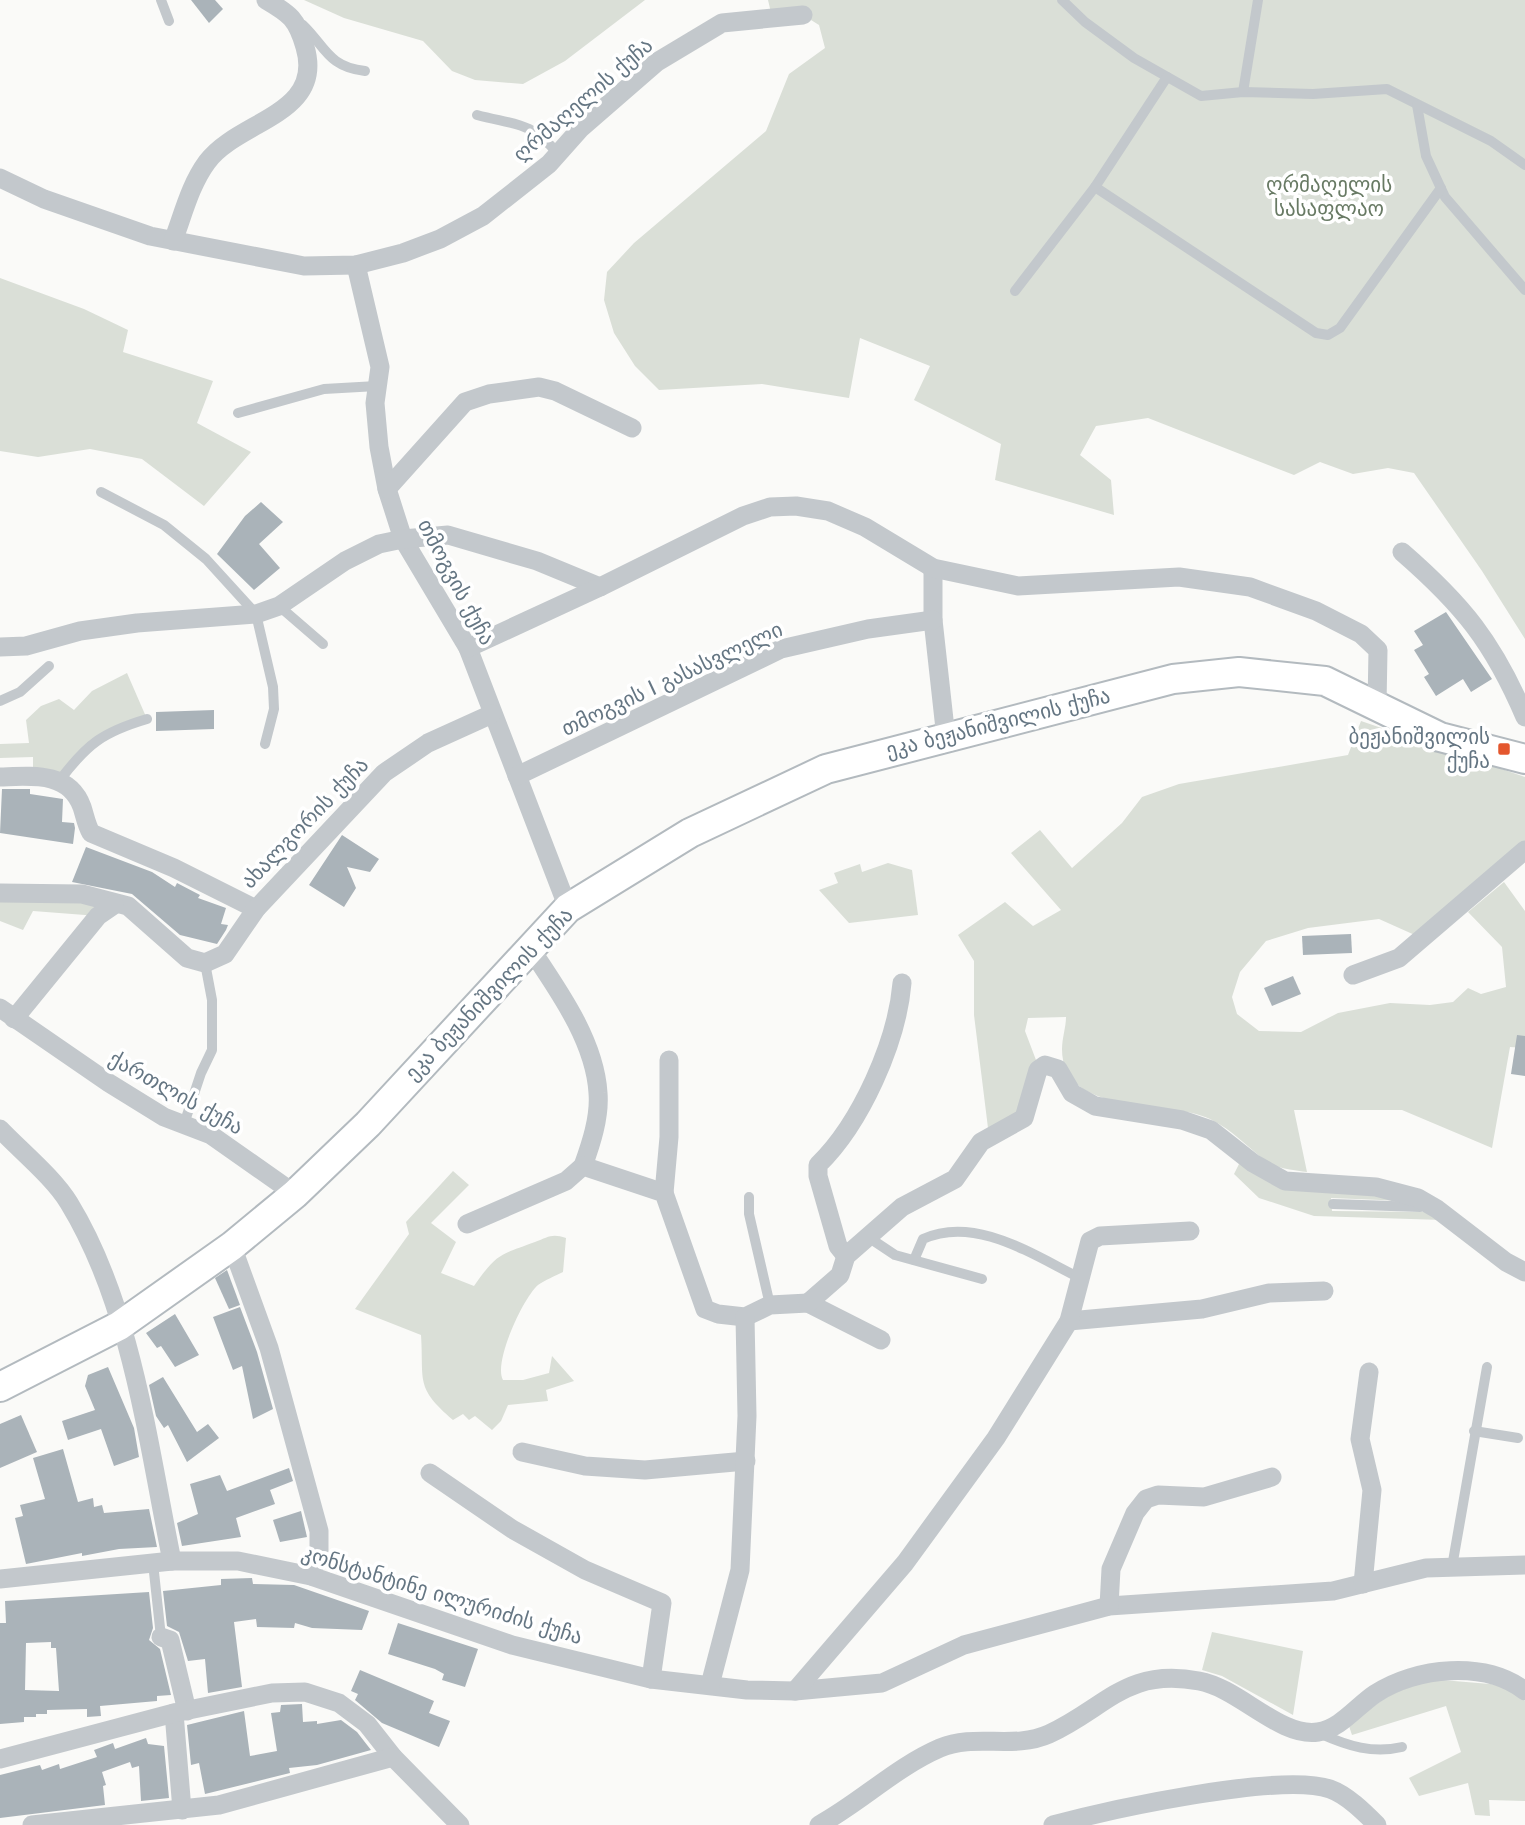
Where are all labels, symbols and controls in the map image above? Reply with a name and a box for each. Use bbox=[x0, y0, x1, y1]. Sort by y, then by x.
street label: ღრმაღელის ქუჩა bbox=[509, 33, 657, 167]
park label: ღრმაღელის სასაფლაო bbox=[1266, 173, 1392, 221]
street label: თმოგვის ქუჩა bbox=[413, 515, 499, 649]
street label: თმოგვის I გასასვლელი bbox=[558, 617, 786, 741]
street label: ეკა ბეჟანიშვილის ქუჩა bbox=[883, 683, 1113, 763]
place label: ბეჟანიშვილის ქუჩა bbox=[1348, 725, 1490, 773]
marker: ბეჟანიშვილის ქუჩა bbox=[1496, 741, 1512, 757]
street label: ახალგორის ქუჩა bbox=[237, 753, 373, 893]
street label: ეკა ბეჟანიშვილის ქუჩა bbox=[400, 903, 578, 1085]
street label: ქართლის ქუჩა bbox=[105, 1046, 247, 1140]
street label: კონსტანტინე ილურიძის ქუჩა bbox=[299, 1541, 585, 1649]

